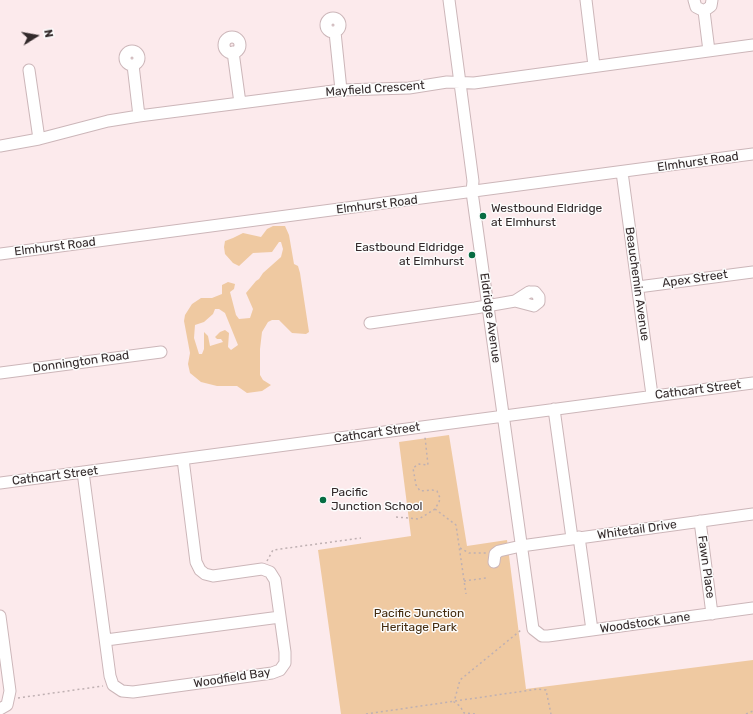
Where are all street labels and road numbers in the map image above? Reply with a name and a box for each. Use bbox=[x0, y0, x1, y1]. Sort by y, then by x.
street label: Mayfield Crescent bbox=[325, 78, 425, 100]
street label: Elmhurst Road bbox=[656, 149, 740, 175]
street label: Elmhurst Road bbox=[335, 193, 419, 217]
street label: Beauchemin Avenue bbox=[622, 226, 652, 342]
street label: Elmhurst Road bbox=[13, 235, 97, 259]
street label: Apex Street bbox=[661, 267, 729, 291]
street label: Eldridge Avenue bbox=[477, 272, 503, 364]
street label: Donnington Road bbox=[32, 348, 130, 376]
street label: Cathcart Street bbox=[654, 378, 742, 402]
street label: Cathcart Street bbox=[333, 420, 421, 446]
street label: Cathcart Street bbox=[11, 464, 99, 488]
street label: Whitetail Drive bbox=[596, 517, 678, 543]
street label: Fawn Place bbox=[694, 534, 718, 600]
street label: Woodstock Lane bbox=[599, 610, 691, 636]
street label: Woodfield Bay bbox=[192, 665, 272, 691]

